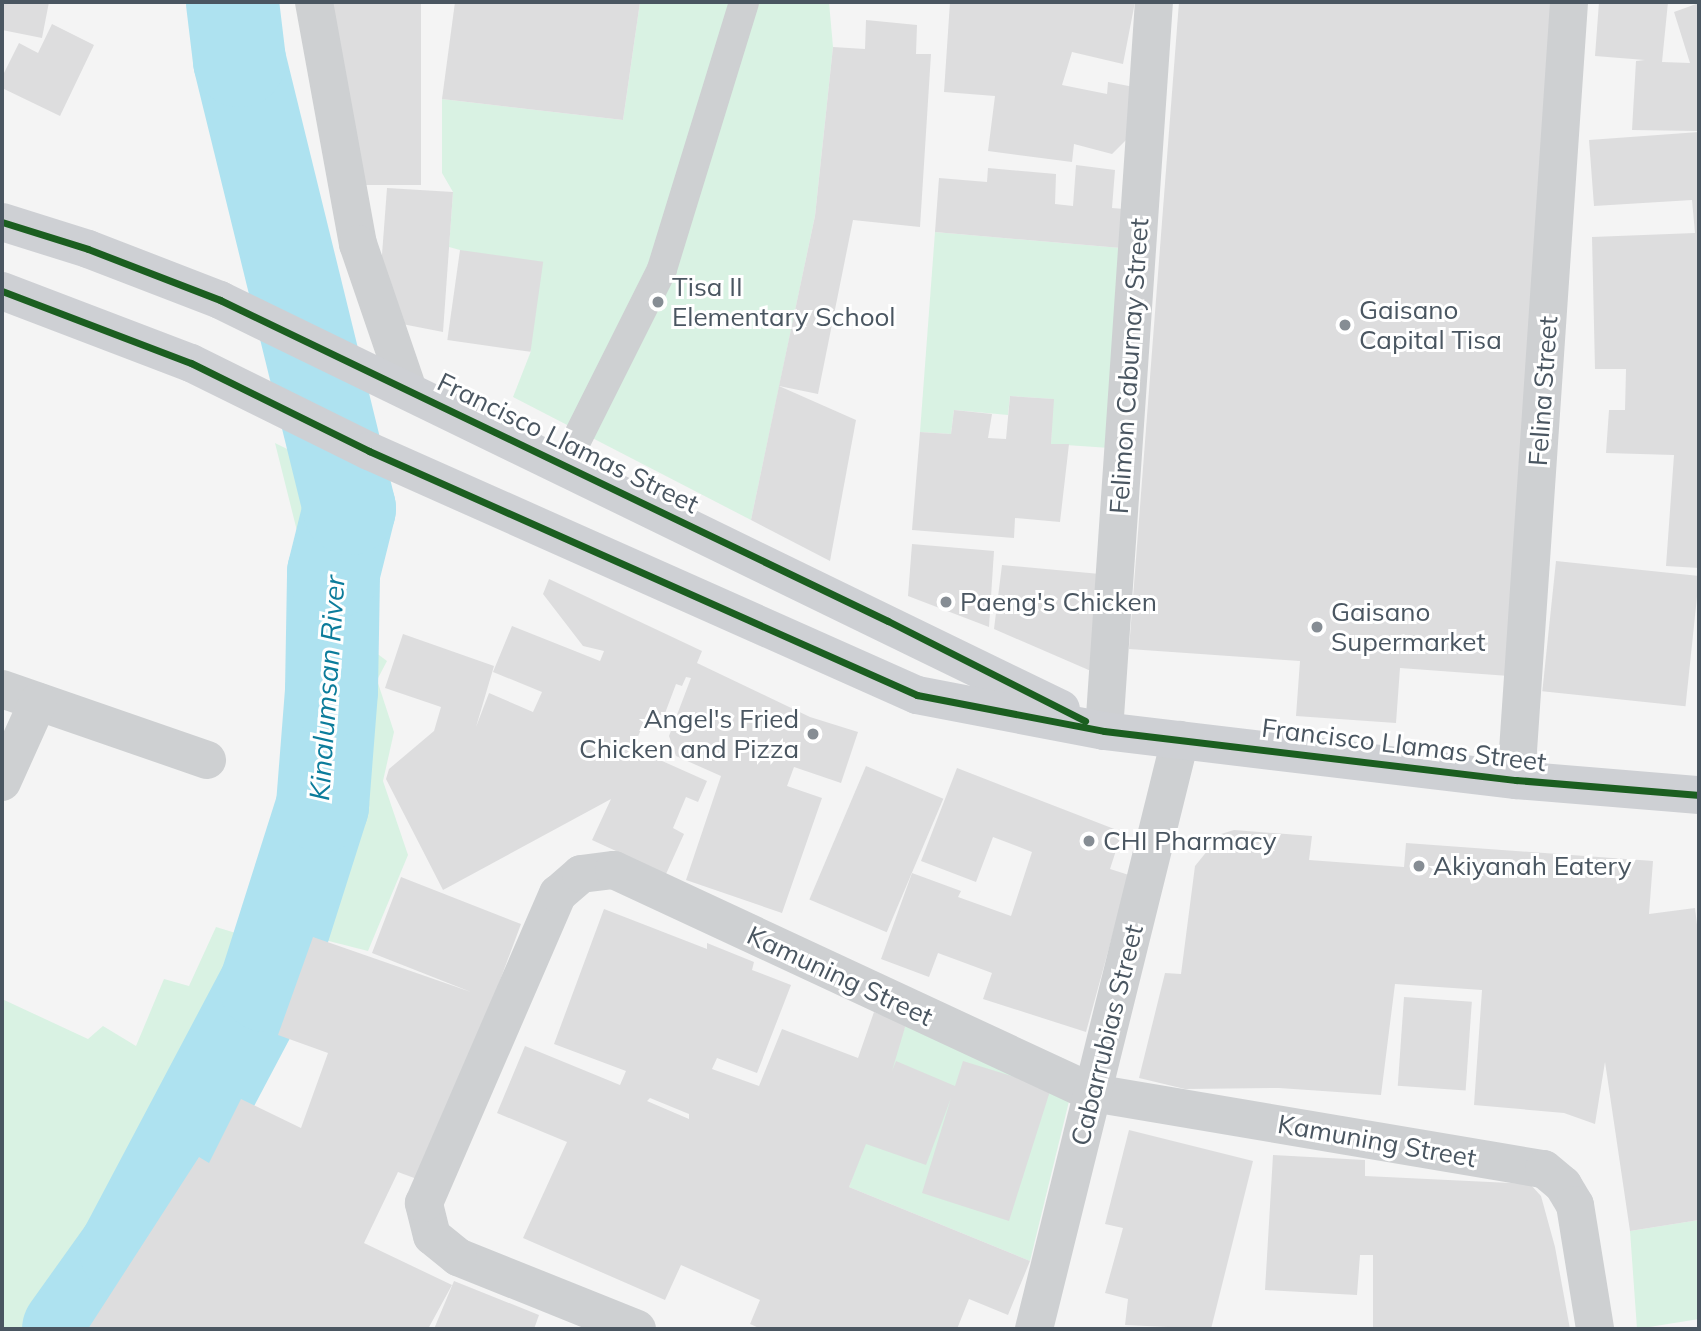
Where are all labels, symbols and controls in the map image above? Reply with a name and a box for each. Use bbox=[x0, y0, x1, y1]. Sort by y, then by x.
street label: Felimon Caburnay Street bbox=[1103, 217, 1155, 515]
place label: Tisa II Elementary School bbox=[672, 271, 896, 332]
marker: Tisa II Elementary School bbox=[650, 294, 666, 310]
place label: Gaisano Capital Tisa bbox=[1359, 294, 1502, 356]
street label: Felina Street bbox=[1522, 315, 1564, 467]
marker: Gaisano Capital Tisa bbox=[1337, 317, 1353, 333]
street label: Francisco Llamas Street bbox=[432, 366, 704, 520]
water label: Kinalumsan River bbox=[302, 574, 352, 802]
place label: Paeng's Chicken bbox=[960, 586, 1157, 618]
marker: Paeng's Chicken bbox=[938, 594, 954, 610]
place label: Gaisano Supermarket bbox=[1331, 596, 1486, 658]
marker: Gaisano Supermarket bbox=[1309, 619, 1325, 635]
place label: Angel's Fried Chicken and Pizza bbox=[579, 703, 799, 764]
street label: Francisco Llamas Street bbox=[1260, 712, 1548, 778]
marker: Angel's Fried Chicken and Pizza bbox=[805, 726, 821, 742]
place label: CHI Pharmacy bbox=[1103, 825, 1277, 857]
marker: CHI Pharmacy bbox=[1081, 833, 1097, 849]
place label: Akiyanah Eatery bbox=[1433, 850, 1632, 882]
marker: Akiyanah Eatery bbox=[1411, 858, 1427, 874]
street label: Kamuning Street bbox=[742, 919, 938, 1033]
street label: Cabarrubias Street bbox=[1064, 921, 1150, 1149]
street label: Kamuning Street bbox=[1275, 1108, 1479, 1174]

